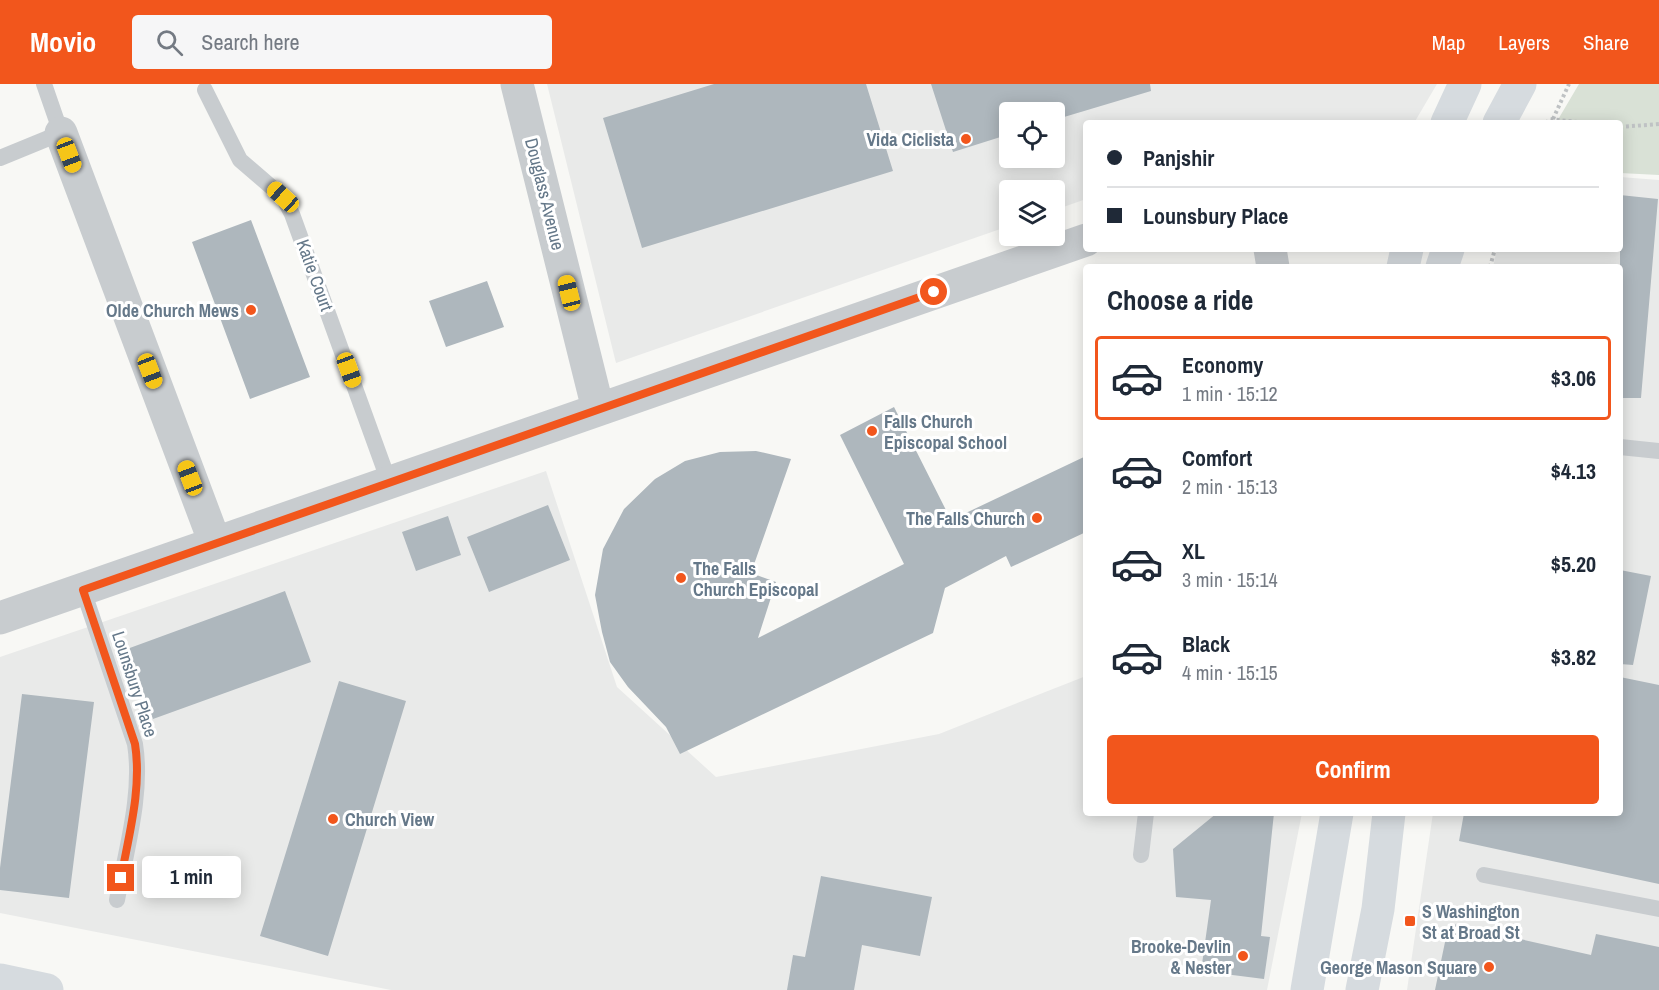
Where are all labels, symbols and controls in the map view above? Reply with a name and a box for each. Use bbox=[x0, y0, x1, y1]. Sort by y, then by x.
search box bbox=[132, 15, 552, 69]
text: Movio bbox=[30, 23, 96, 61]
icon: search bbox=[153, 26, 186, 59]
text: Search here bbox=[201, 27, 300, 57]
text: Map bbox=[1432, 28, 1465, 57]
text: Layers bbox=[1498, 28, 1550, 57]
text: Share bbox=[1583, 28, 1629, 57]
map controls bbox=[999, 102, 1065, 246]
button: locate bbox=[999, 102, 1065, 168]
place label: Vida Ciclista bbox=[866, 127, 955, 152]
marker: Vida Ciclista bbox=[959, 132, 973, 146]
car bbox=[54, 135, 84, 175]
street label: Douglass Avenue bbox=[519, 135, 571, 253]
text: Panjshir bbox=[1143, 143, 1214, 173]
car bbox=[264, 178, 302, 216]
button: layers bbox=[999, 180, 1065, 246]
text: Lounsbury Place bbox=[1143, 201, 1288, 231]
street label: Katie Court bbox=[290, 236, 340, 314]
car bbox=[556, 273, 582, 313]
route start bbox=[920, 278, 947, 305]
text: Choose a ride bbox=[1107, 282, 1253, 318]
place label: Olde Church Mews bbox=[106, 298, 239, 323]
marker: Olde Church Mews bbox=[244, 303, 258, 317]
car bbox=[334, 350, 364, 390]
text: Economy bbox=[1182, 350, 1263, 380]
car bbox=[135, 351, 165, 391]
icon: car bbox=[1110, 351, 1164, 405]
text: $3.06 bbox=[1551, 363, 1596, 393]
text: 1 min · 15:12 bbox=[1182, 380, 1278, 407]
place label: Falls Church Episcopal School bbox=[884, 409, 1007, 455]
marker: Falls Church Episcopal School bbox=[865, 424, 879, 438]
text: Comfort bbox=[1182, 443, 1252, 473]
icon: car bbox=[1110, 444, 1164, 498]
text: $4.13 bbox=[1551, 456, 1596, 486]
car bbox=[175, 458, 205, 498]
text: 2 min · 15:13 bbox=[1182, 473, 1278, 500]
place label: The Falls Church bbox=[906, 506, 1025, 531]
marker: The Falls Church bbox=[1030, 511, 1044, 525]
text: XL bbox=[1182, 536, 1205, 566]
icon: car bbox=[1110, 537, 1164, 591]
text: $5.20 bbox=[1551, 549, 1596, 579]
place label: The Falls Church Episcopal bbox=[693, 556, 819, 602]
text: 3 min · 15:14 bbox=[1182, 566, 1278, 593]
marker: The Falls Church Episcopal bbox=[674, 571, 688, 585]
street label: Lounsbury Place bbox=[106, 628, 164, 740]
text: Black bbox=[1182, 629, 1230, 659]
icon: car bbox=[1110, 630, 1164, 684]
text: $3.82 bbox=[1551, 642, 1596, 672]
text: 4 min · 15:15 bbox=[1182, 659, 1278, 686]
button: Confirm bbox=[1107, 735, 1599, 804]
place label: Church View bbox=[345, 807, 435, 832]
marker: Church View bbox=[326, 812, 340, 826]
callout: 1 min bbox=[142, 857, 241, 899]
text: 1 min bbox=[170, 863, 213, 890]
route end bbox=[107, 864, 134, 891]
place label: S Washington St at Broad St bbox=[1422, 899, 1520, 945]
marker: S Washington St at Broad St bbox=[1403, 914, 1417, 928]
place label: Brooke-Devlin & Nester bbox=[1131, 934, 1231, 980]
marker: Brooke-Devlin & Nester bbox=[1236, 949, 1250, 963]
place label: George Mason Square bbox=[1320, 955, 1477, 980]
marker: George Mason Square bbox=[1482, 960, 1496, 974]

